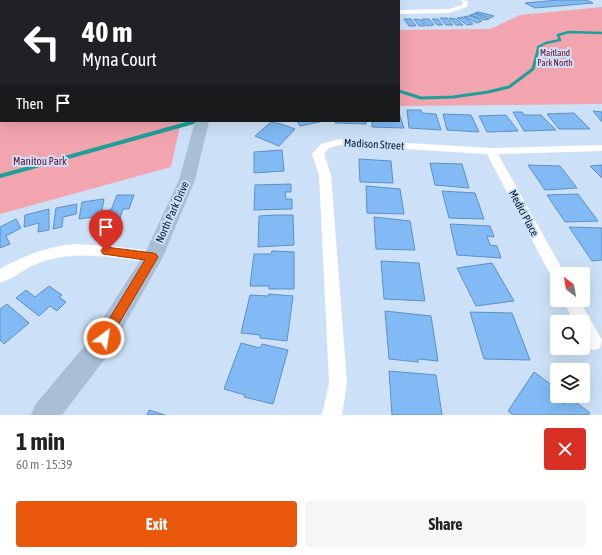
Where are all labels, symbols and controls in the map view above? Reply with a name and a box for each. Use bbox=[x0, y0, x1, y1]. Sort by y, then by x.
icon: left bbox=[16, 16, 68, 68]
text: 40 m bbox=[82, 16, 132, 48]
park label: Maitland Park North bbox=[537, 48, 573, 68]
text: Myna Court bbox=[82, 49, 157, 70]
icon: arrive bbox=[52, 92, 74, 114]
text: Then bbox=[16, 95, 44, 112]
street label: Madison Street bbox=[344, 136, 404, 152]
park label: Manitou Park bbox=[13, 155, 67, 167]
street label: North Park Drive bbox=[153, 179, 191, 245]
street label: Medici Place bbox=[507, 188, 541, 238]
pin bbox=[89, 210, 123, 251]
icon: arrive bbox=[95, 216, 117, 238]
north arrow bbox=[550, 267, 590, 307]
map controls bbox=[550, 267, 590, 403]
button: search bbox=[550, 315, 590, 355]
position arrow bbox=[83, 317, 125, 359]
button: layers bbox=[550, 363, 590, 403]
text: 1 min bbox=[16, 428, 65, 455]
button: close bbox=[544, 428, 586, 470]
text: 60 m · 15:39 bbox=[16, 457, 72, 472]
button: Exit bbox=[16, 501, 297, 547]
button: Share bbox=[305, 501, 586, 547]

